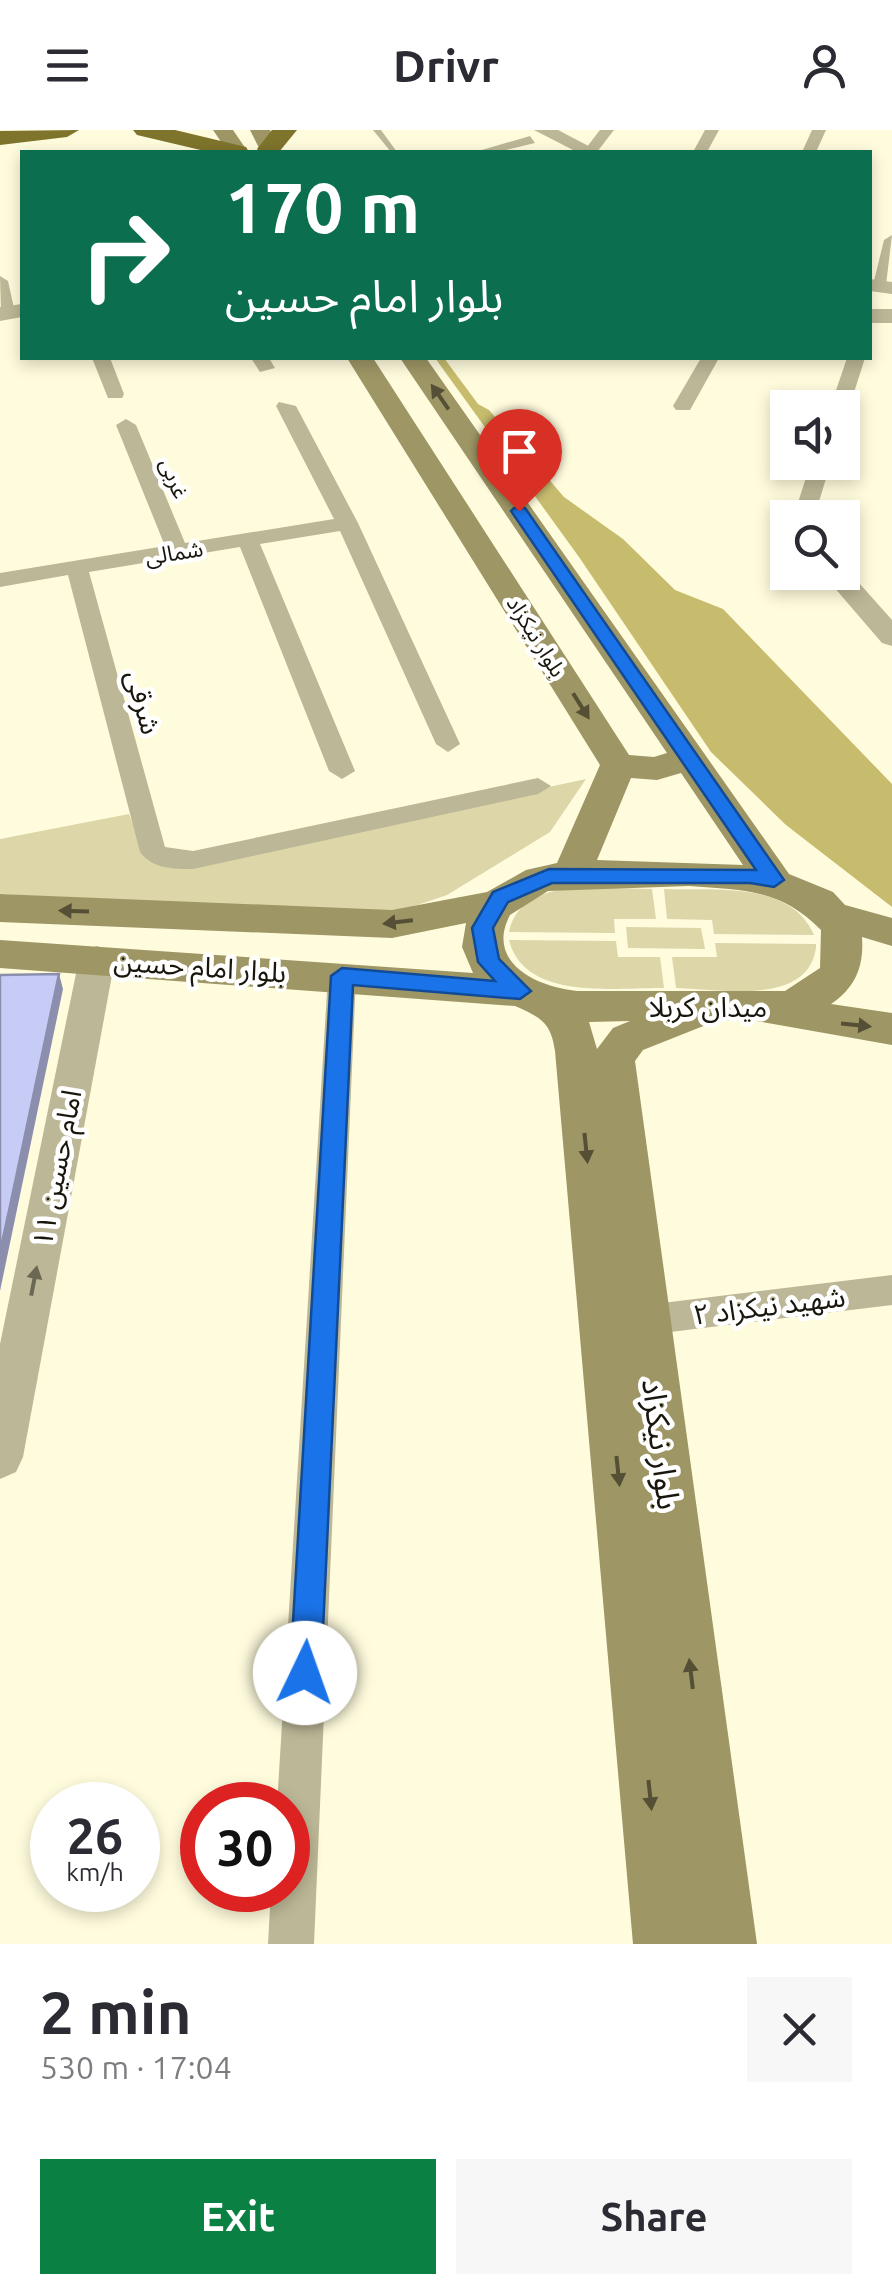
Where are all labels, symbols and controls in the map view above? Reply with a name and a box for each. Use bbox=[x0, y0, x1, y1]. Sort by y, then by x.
icon: menu bbox=[40, 38, 95, 93]
icon: person bbox=[797, 38, 852, 93]
text: Drivr bbox=[393, 40, 499, 91]
text: 170 m bbox=[225, 168, 420, 246]
icon: right bbox=[60, 190, 190, 320]
text: بلوار امام حسین bbox=[225, 270, 503, 321]
one-way arrow bbox=[431, 383, 450, 410]
map controls bbox=[770, 390, 860, 590]
button: sound bbox=[770, 390, 860, 480]
pin bbox=[477, 409, 562, 512]
icon: arrive bbox=[492, 424, 547, 479]
street label: غربی bbox=[155, 454, 194, 502]
button: search bbox=[770, 500, 860, 590]
street label: شمالی bbox=[143, 535, 205, 570]
street label: بلوار نیکزاد bbox=[501, 591, 572, 682]
street label: شرقی bbox=[119, 666, 167, 738]
one-way arrow bbox=[571, 692, 589, 720]
one-way arrow bbox=[57, 903, 89, 919]
one-way arrow bbox=[382, 914, 414, 930]
street label: بلوار امام حسین bbox=[112, 944, 287, 993]
street label: میدان کربلا bbox=[649, 991, 767, 1024]
one-way arrow bbox=[841, 1017, 872, 1033]
street label: امام حسین ۱۱ bbox=[26, 1087, 92, 1250]
one-way arrow bbox=[578, 1132, 594, 1164]
one-way arrow bbox=[27, 1266, 43, 1297]
street label: شهید نیکزاد ۲ bbox=[691, 1280, 847, 1332]
street label: بلوار نیکزاد bbox=[634, 1377, 688, 1512]
one-way arrow bbox=[610, 1456, 626, 1488]
position arrow bbox=[253, 1621, 357, 1725]
one-way arrow bbox=[683, 1657, 699, 1689]
one-way arrow bbox=[642, 1779, 658, 1811]
speed limit sign: 30 bbox=[180, 1782, 310, 1912]
text: 26 bbox=[67, 1807, 123, 1863]
text: km/h bbox=[66, 1858, 124, 1886]
button: close bbox=[747, 1977, 852, 2082]
text: 2 min bbox=[40, 1978, 192, 2045]
text: 530 m · 17:04 bbox=[40, 2049, 232, 2085]
button: Exit bbox=[40, 2159, 436, 2274]
button: Share bbox=[456, 2159, 852, 2274]

